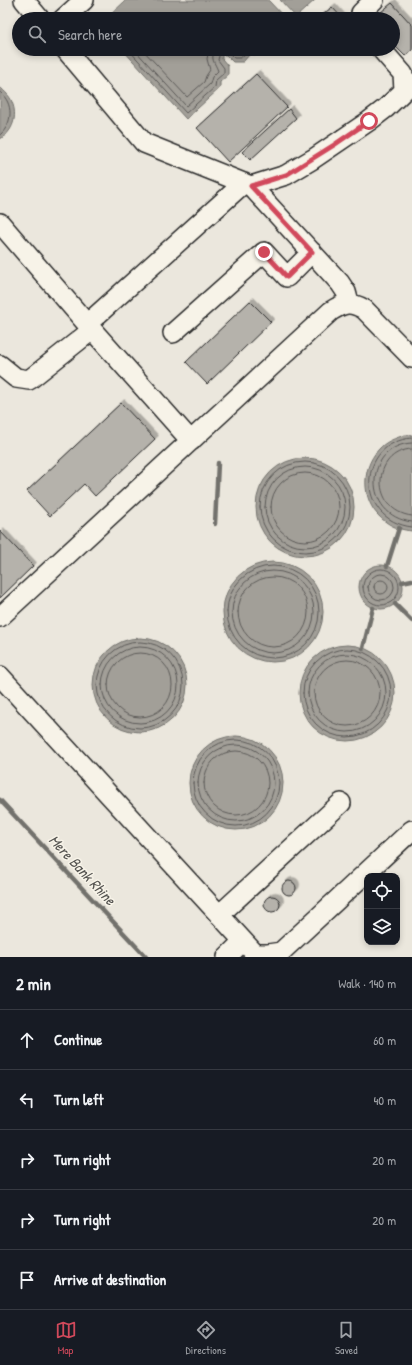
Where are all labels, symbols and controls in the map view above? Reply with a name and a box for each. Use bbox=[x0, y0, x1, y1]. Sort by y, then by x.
search box bbox=[12, 12, 400, 56]
icon: search bbox=[26, 23, 48, 45]
text: Search here bbox=[58, 24, 122, 45]
route start bbox=[360, 112, 378, 130]
route end bbox=[255, 243, 273, 261]
water label: Mere Bank Rhine bbox=[44, 830, 121, 910]
map controls bbox=[364, 873, 400, 945]
button: locate bbox=[364, 873, 400, 909]
button: layers bbox=[364, 909, 400, 945]
text: 2 min bbox=[16, 972, 51, 995]
text: Walk · 140 m bbox=[338, 974, 396, 992]
icon: ahead bbox=[16, 1029, 38, 1051]
text: Continue bbox=[54, 1029, 102, 1050]
text: 60 m bbox=[373, 1031, 396, 1049]
icon: left bbox=[16, 1089, 38, 1111]
text: Turn left bbox=[54, 1089, 104, 1110]
text: 40 m bbox=[373, 1091, 396, 1109]
icon: right bbox=[16, 1149, 38, 1171]
text: Turn right bbox=[54, 1149, 110, 1170]
text: 20 m bbox=[372, 1151, 396, 1169]
icon: right bbox=[16, 1209, 38, 1231]
text: Turn right bbox=[54, 1209, 110, 1230]
text: 20 m bbox=[372, 1211, 396, 1229]
icon: arrive bbox=[16, 1269, 38, 1291]
text: Arrive at destination bbox=[54, 1269, 166, 1290]
tab: Map bbox=[55, 1319, 77, 1357]
tab: Directions bbox=[186, 1319, 226, 1357]
tab: Saved bbox=[335, 1319, 357, 1357]

